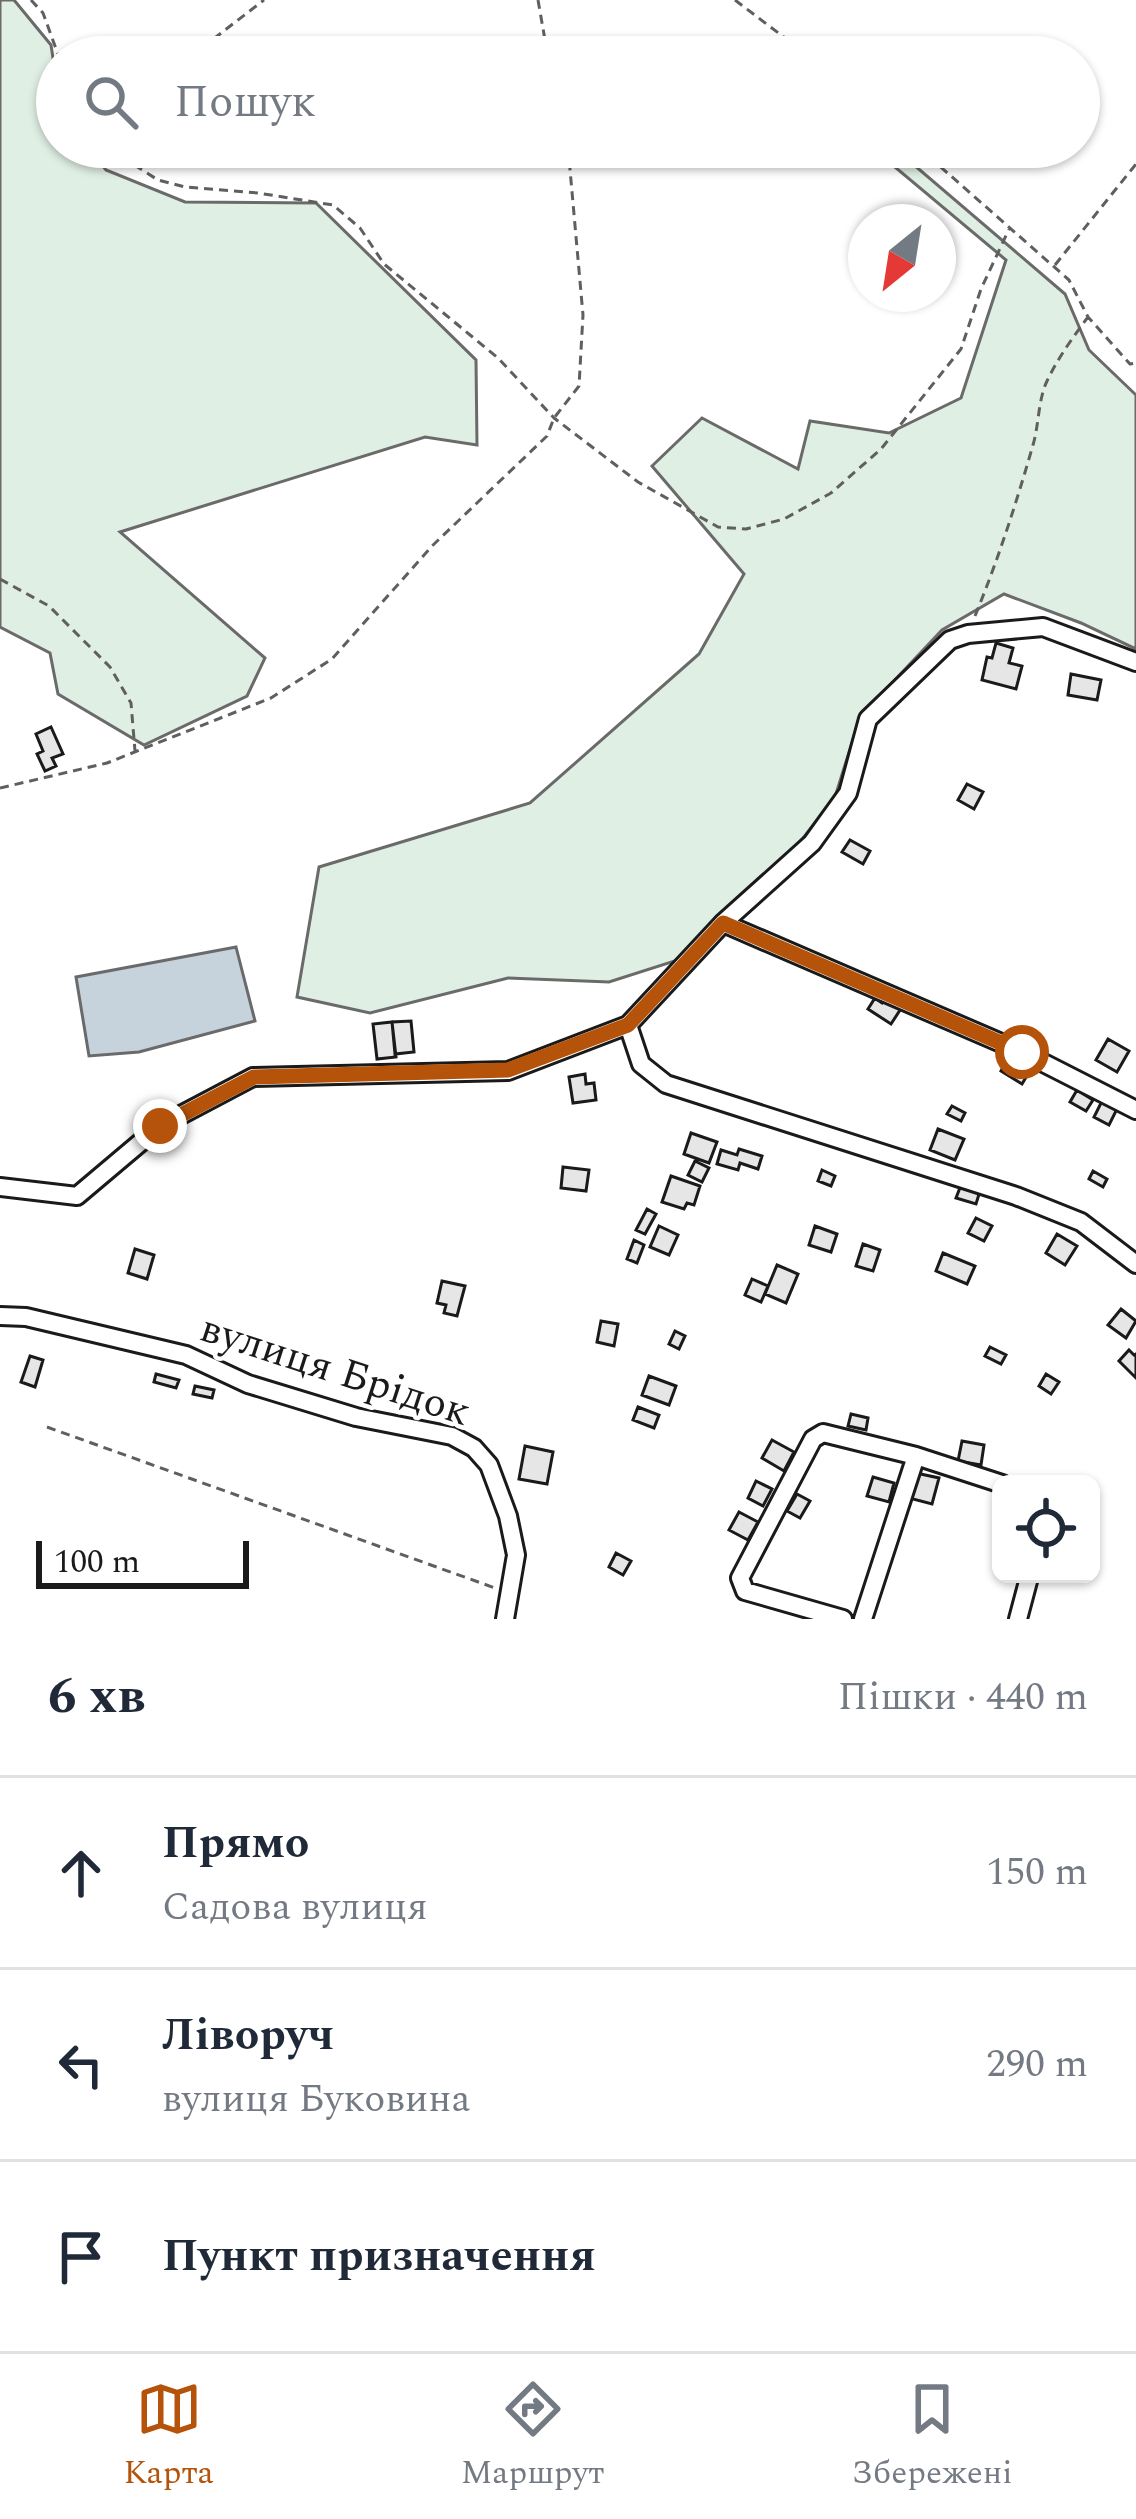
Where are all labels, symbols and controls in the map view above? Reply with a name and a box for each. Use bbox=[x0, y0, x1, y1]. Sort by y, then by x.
search box bbox=[36, 36, 1100, 168]
text: Пошук bbox=[174, 68, 316, 137]
icon: search bbox=[78, 69, 144, 135]
north arrow bbox=[848, 204, 956, 312]
route start bbox=[995, 1025, 1049, 1079]
route end bbox=[133, 1099, 187, 1153]
street label: вулиця Брідок bbox=[192, 1297, 478, 1444]
map controls bbox=[992, 1475, 1100, 1583]
button: locate bbox=[992, 1475, 1100, 1583]
scale bar bbox=[36, 1535, 249, 1588]
text: 100 m bbox=[54, 1537, 140, 1587]
text: 6 хв bbox=[48, 1658, 145, 1736]
text: Пішки · 440 m bbox=[838, 1668, 1088, 1727]
text: Прямо bbox=[162, 1809, 309, 1878]
icon: ahead bbox=[48, 1840, 114, 1906]
text: 150 m bbox=[986, 1843, 1088, 1902]
text: Садова вулиця bbox=[162, 1878, 428, 1937]
text: Ліворуч bbox=[162, 2001, 334, 2070]
icon: left bbox=[48, 2032, 114, 2098]
text: 290 m bbox=[986, 2035, 1088, 2094]
text: вулиця Буковина bbox=[162, 2070, 471, 2129]
text: Пункт призначення bbox=[162, 2222, 596, 2291]
icon: arrive bbox=[48, 2224, 114, 2290]
tab: Карта bbox=[123, 2376, 214, 2498]
tab: Маршрут bbox=[461, 2376, 604, 2498]
tab: Збережені bbox=[851, 2376, 1013, 2498]

